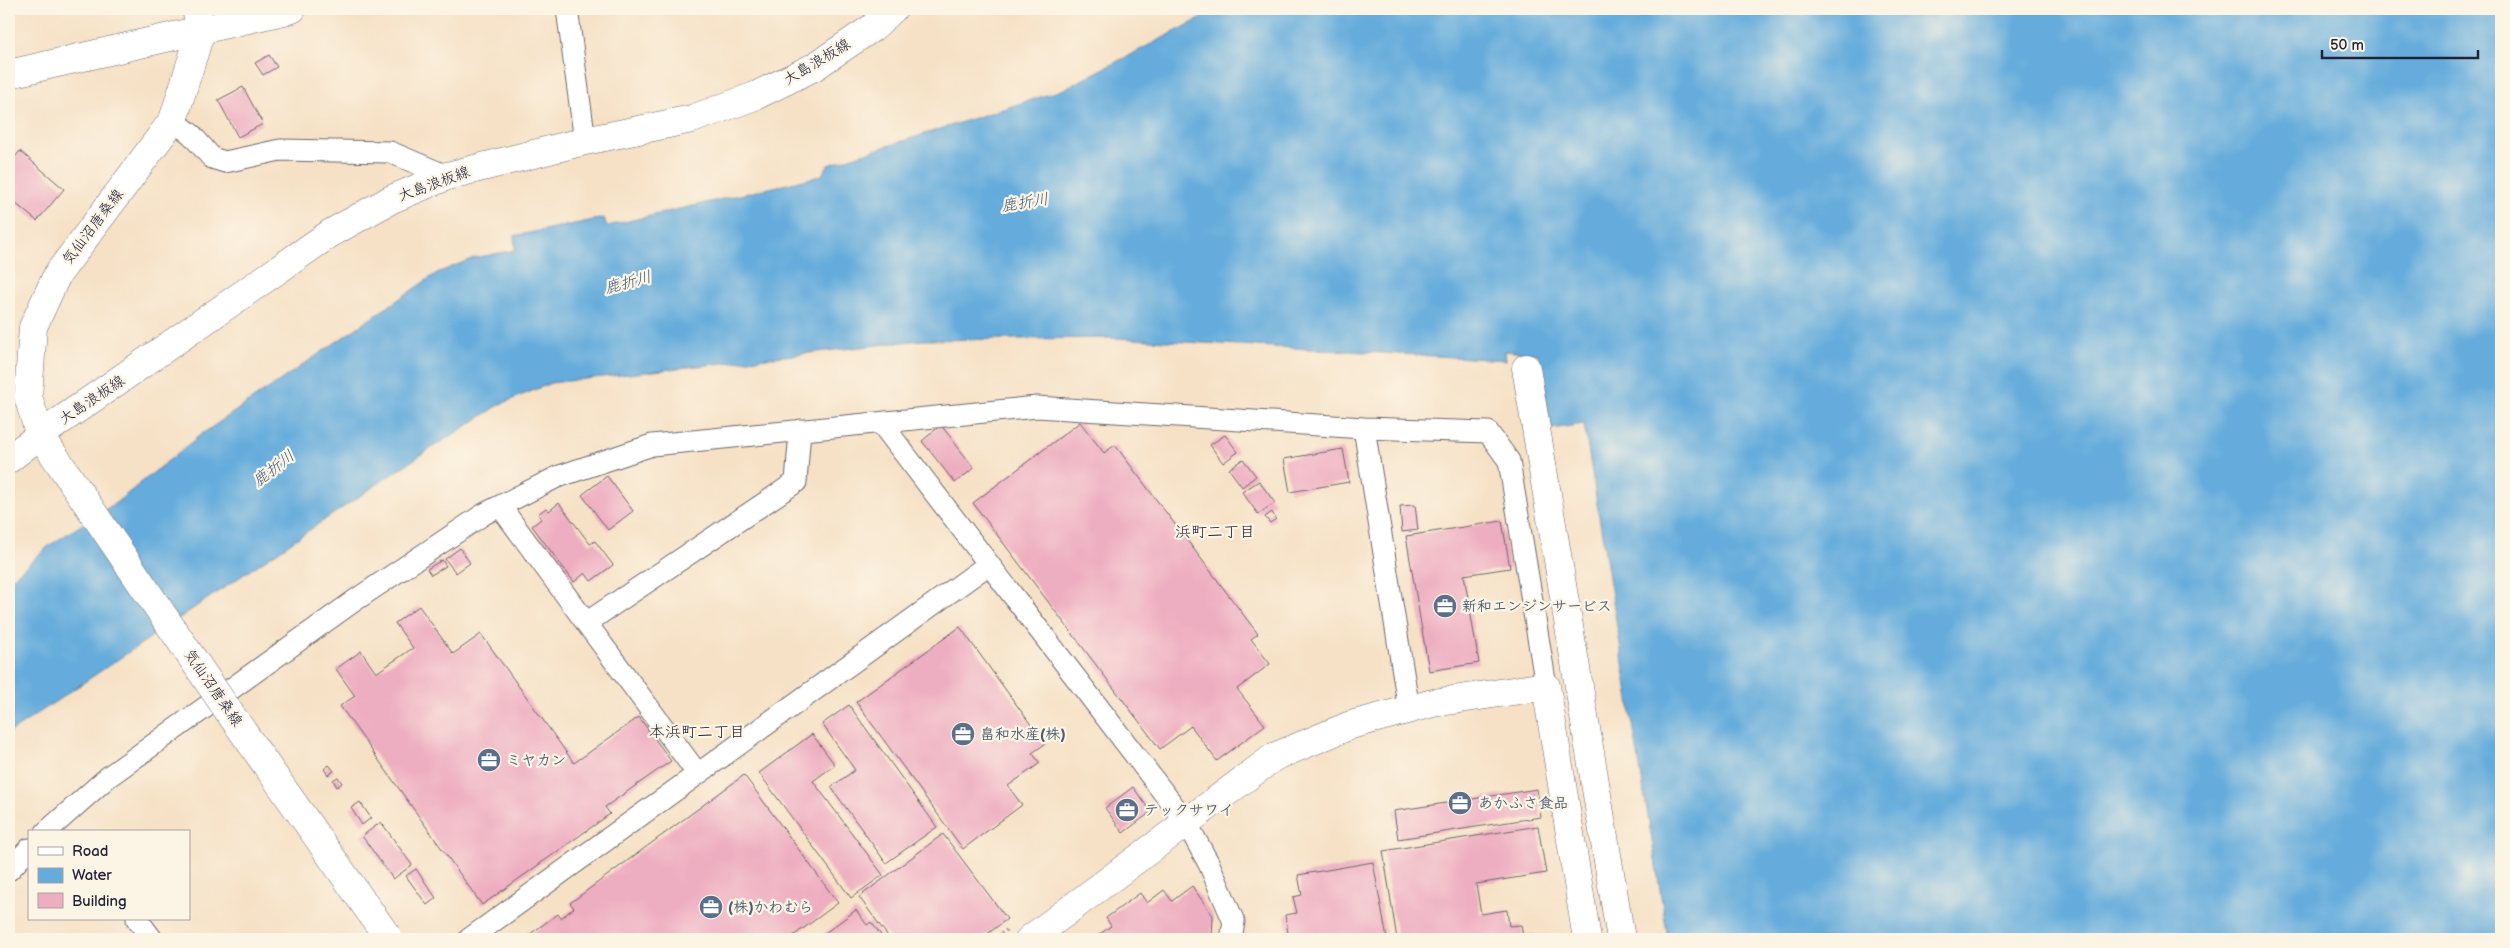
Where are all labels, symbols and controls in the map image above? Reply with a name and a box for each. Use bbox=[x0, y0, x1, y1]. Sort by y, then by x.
scale bar bbox=[2322, 28, 2479, 60]
street label: 大島浪板線 bbox=[780, 35, 854, 89]
text: 50 m bbox=[2330, 36, 2364, 55]
street label: 大島浪板線 bbox=[396, 162, 472, 206]
street label: 気仙沼唐桑線 bbox=[58, 185, 128, 269]
water label: 鹿折川 bbox=[1000, 190, 1050, 216]
water label: 鹿折川 bbox=[602, 268, 654, 298]
street label: 大島浪板線 bbox=[56, 371, 128, 429]
water label: 鹿折川 bbox=[249, 447, 299, 491]
district label: 浜町二丁目 bbox=[1175, 523, 1255, 542]
office icon: 新和エンジンサービス bbox=[1432, 593, 1458, 619]
place label: 新和エンジンサービス bbox=[1462, 597, 1612, 616]
street label: 気仙沼唐桑線 bbox=[179, 646, 247, 730]
office icon: 畠和水産(株) bbox=[950, 721, 976, 747]
district label: 本浜町二丁目 bbox=[649, 723, 745, 742]
place label: 畠和水産(株) bbox=[980, 725, 1066, 744]
office icon: ミヤカン bbox=[476, 747, 502, 773]
place label: ミヤカン bbox=[506, 751, 566, 770]
office icon: あかふさ食品 bbox=[1447, 790, 1473, 816]
place label: あかふさ食品 bbox=[1478, 794, 1568, 813]
office icon: テックサワイ bbox=[1114, 797, 1140, 823]
place label: テックサワイ bbox=[1144, 801, 1234, 820]
legend bbox=[28, 830, 190, 920]
text: Road bbox=[72, 842, 108, 861]
text: Water bbox=[72, 866, 112, 885]
text: Building bbox=[72, 892, 127, 911]
office icon: (株)かわむら bbox=[698, 894, 724, 920]
place label: (株)かわむら bbox=[728, 898, 814, 917]

